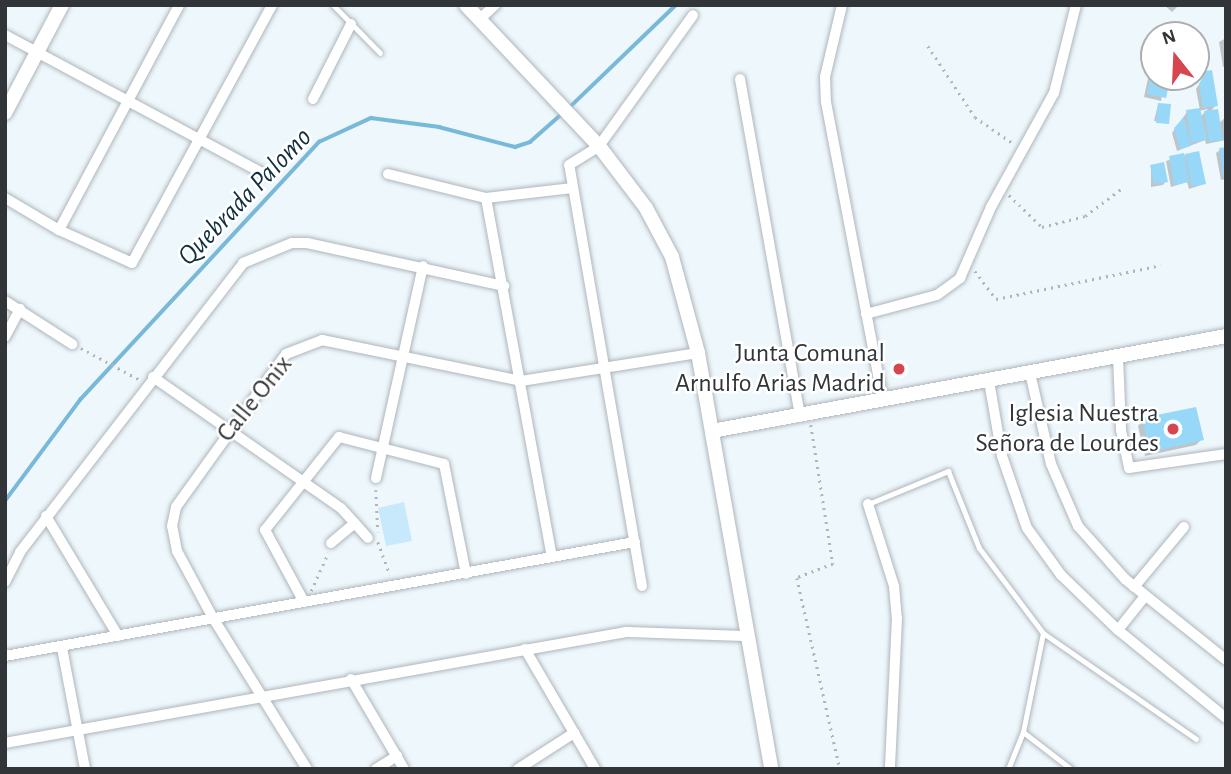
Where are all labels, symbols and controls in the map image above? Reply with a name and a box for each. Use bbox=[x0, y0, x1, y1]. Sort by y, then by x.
north arrow bbox=[1140, 21, 1210, 91]
text: N bbox=[1160, 26, 1178, 49]
water label: Quebrada Palomo bbox=[171, 121, 319, 273]
place label: Junta Comunal Arnulfo Arias Madrid bbox=[675, 338, 885, 400]
street label: Calle Onix bbox=[211, 349, 299, 449]
marker: Junta Comunal Arnulfo Arias Madrid bbox=[891, 361, 907, 377]
place label: Iglesia Nuestra Señora de Lourdes bbox=[975, 398, 1159, 460]
marker: Iglesia Nuestra Señora de Lourdes bbox=[1165, 421, 1181, 437]

